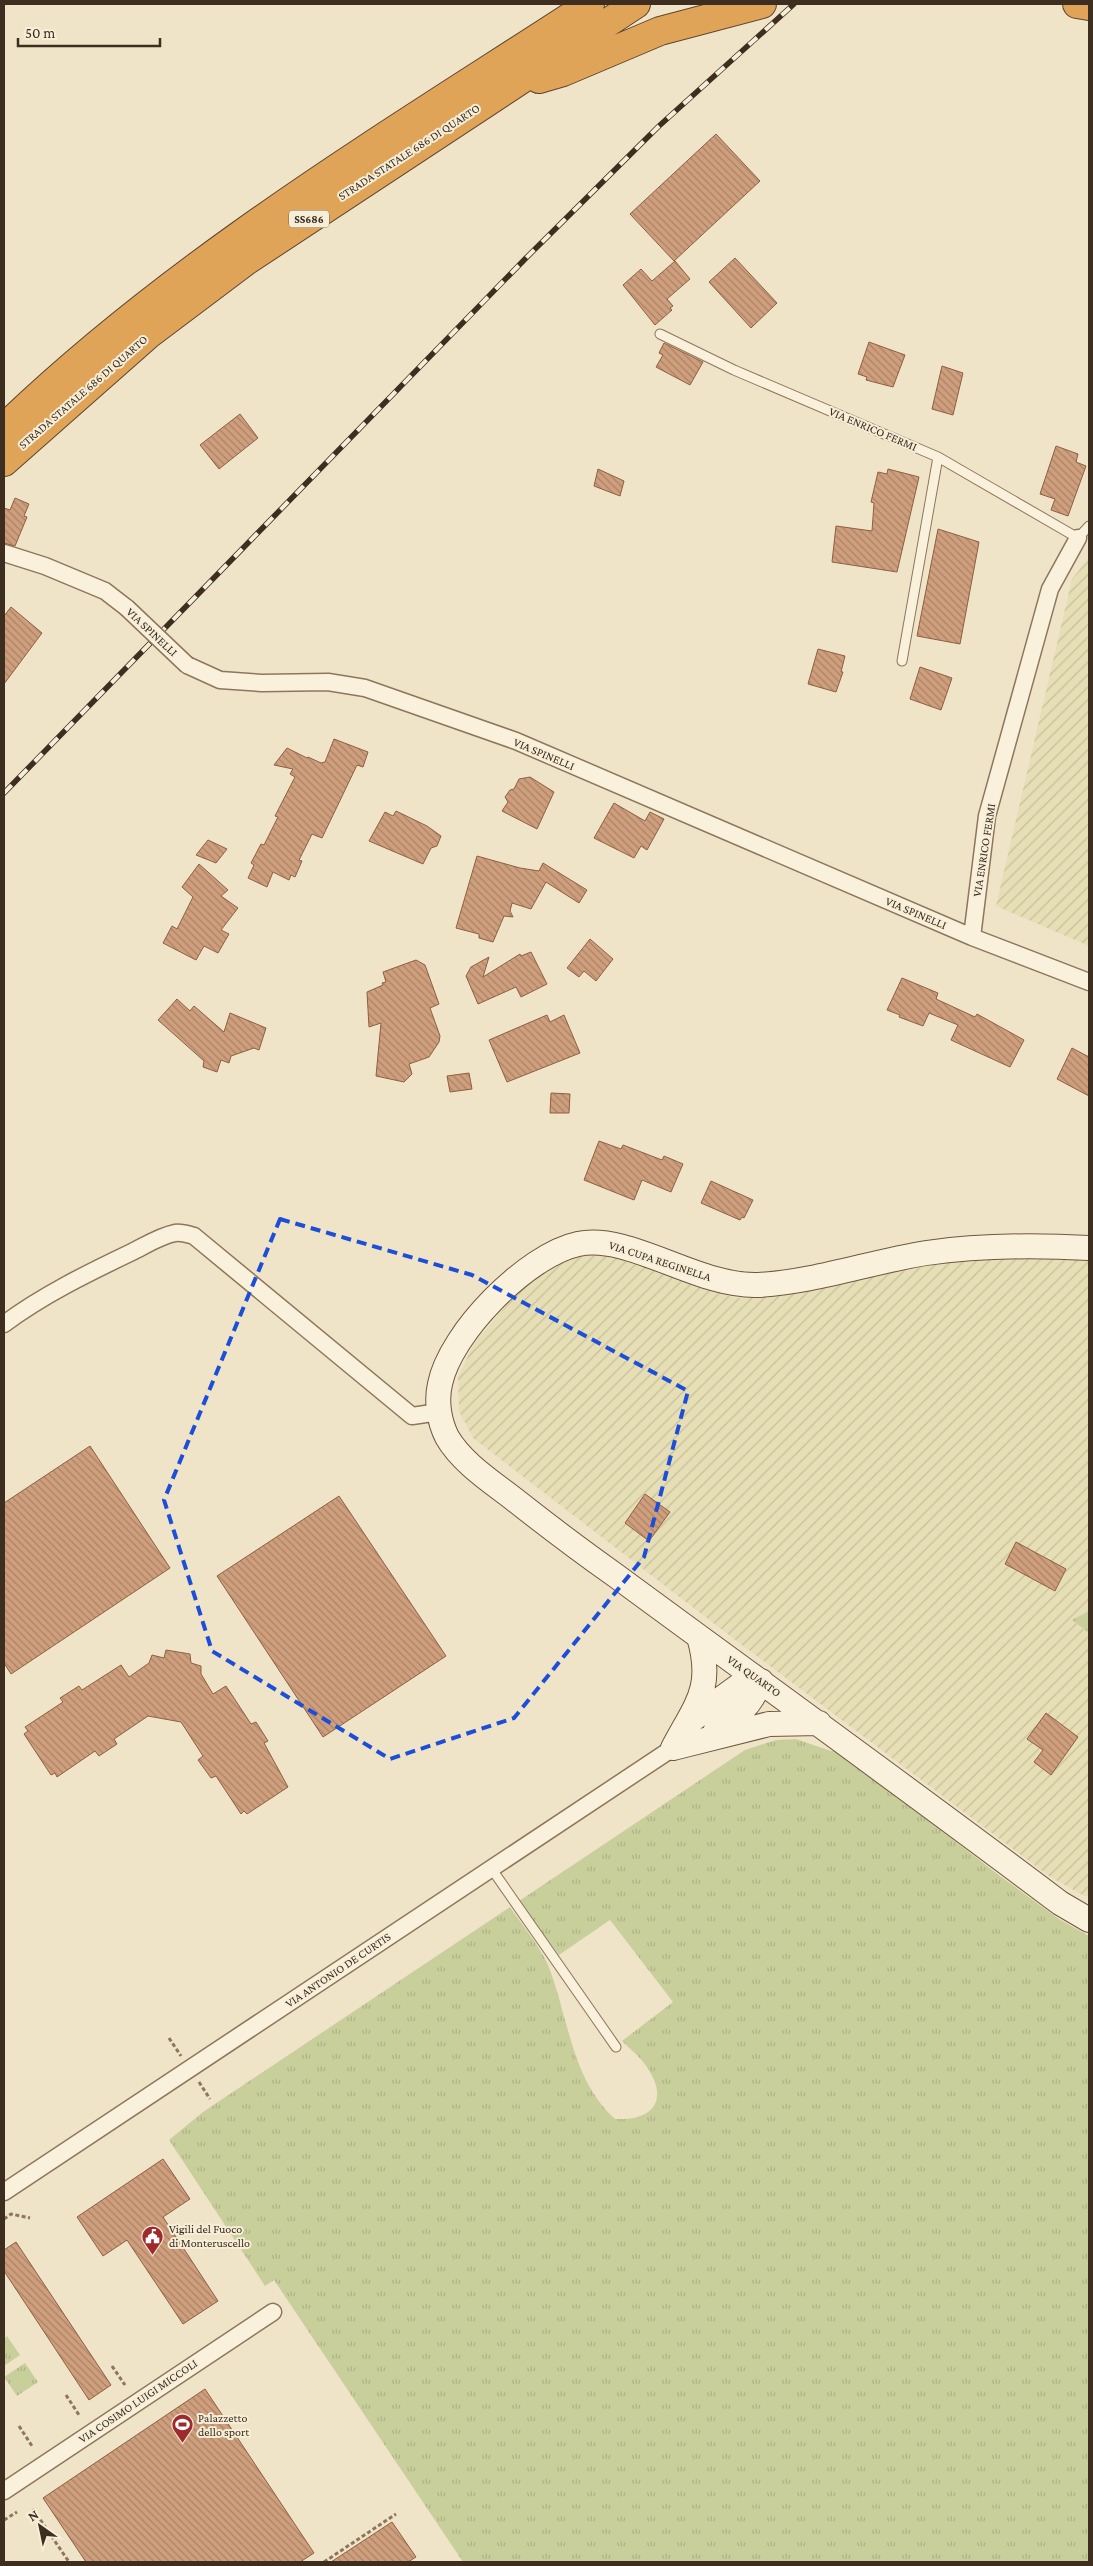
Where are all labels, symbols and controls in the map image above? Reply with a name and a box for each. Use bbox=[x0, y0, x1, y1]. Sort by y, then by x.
scale bar bbox=[18, 15, 160, 47]
text: 50 m bbox=[25, 25, 55, 41]
street label: STRADA STATALE 686 DI QUARTO bbox=[336, 101, 482, 203]
road number: SS686 bbox=[289, 210, 329, 228]
street label: STRADA STATALE 686 DI QUARTO bbox=[16, 332, 150, 452]
street label: VIA ENRICO FERMI bbox=[827, 404, 919, 454]
street label: VIA SPINELLI bbox=[124, 605, 181, 659]
street label: VIA SPINELLI bbox=[511, 735, 577, 773]
street label: VIA ENRICO FERMI bbox=[970, 802, 998, 898]
street label: VIA SPINELLI bbox=[883, 894, 949, 932]
street label: VIA CUPA REGINELLA bbox=[607, 1238, 713, 1284]
street label: VIA QUARTO bbox=[724, 1652, 784, 1700]
street label: VIA ANTONIO DE CURTIS bbox=[283, 1929, 394, 2011]
place label: Vigili del Fuoco di Monteruscello bbox=[169, 2222, 250, 2250]
public building icon: Vigili del Fuoco di Monteruscello bbox=[141, 2224, 165, 2255]
street label: VIA COSIMO LUIGI MICCOLI bbox=[76, 2356, 200, 2446]
place label: Palazzetto dello sport bbox=[198, 2411, 250, 2439]
sports icon: Palazzetto dello sport bbox=[170, 2413, 194, 2444]
north arrow bbox=[15, 2501, 65, 2551]
text: N bbox=[25, 2506, 42, 2524]

